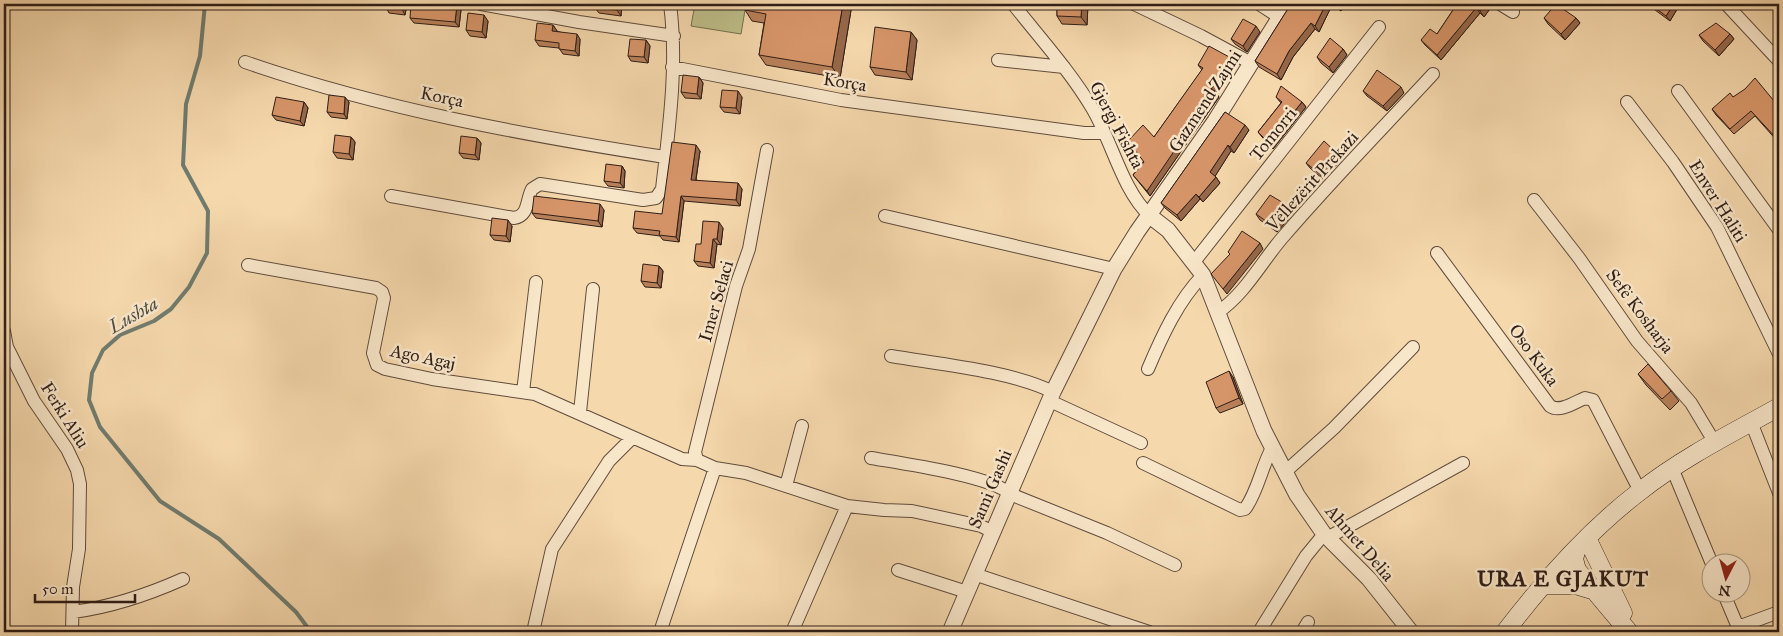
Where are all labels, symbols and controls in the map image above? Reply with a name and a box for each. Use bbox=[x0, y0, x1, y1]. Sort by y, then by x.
street label: Gazmend Zajmi bbox=[1164, 46, 1246, 156]
street label: Korça bbox=[822, 68, 869, 96]
street label: Gjergj Fishta bbox=[1084, 78, 1149, 173]
street label: Korça bbox=[418, 82, 466, 112]
street label: Tomorri bbox=[1245, 103, 1301, 165]
street label: Vëllezërit Prekazi bbox=[1260, 126, 1363, 237]
street label: Enver Haliti bbox=[1684, 156, 1752, 246]
street label: Imer Selaci bbox=[694, 258, 738, 344]
street label: Sefë Kosharja bbox=[1601, 265, 1679, 358]
water label: Lushta bbox=[103, 292, 162, 339]
street label: Oso Kuka bbox=[1504, 320, 1564, 391]
street label: Ago Agaj bbox=[387, 339, 458, 376]
street label: Ferki Aliu bbox=[36, 378, 94, 453]
street label: Sami Gashi bbox=[963, 446, 1017, 532]
street label: Ahmet Delia bbox=[1320, 500, 1399, 586]
north arrow bbox=[1700, 554, 1750, 604]
district label: URA E GJAKUT bbox=[1477, 565, 1649, 593]
scale bar bbox=[35, 571, 135, 603]
text: 50 m bbox=[42, 580, 74, 598]
text: N bbox=[1718, 581, 1731, 600]

